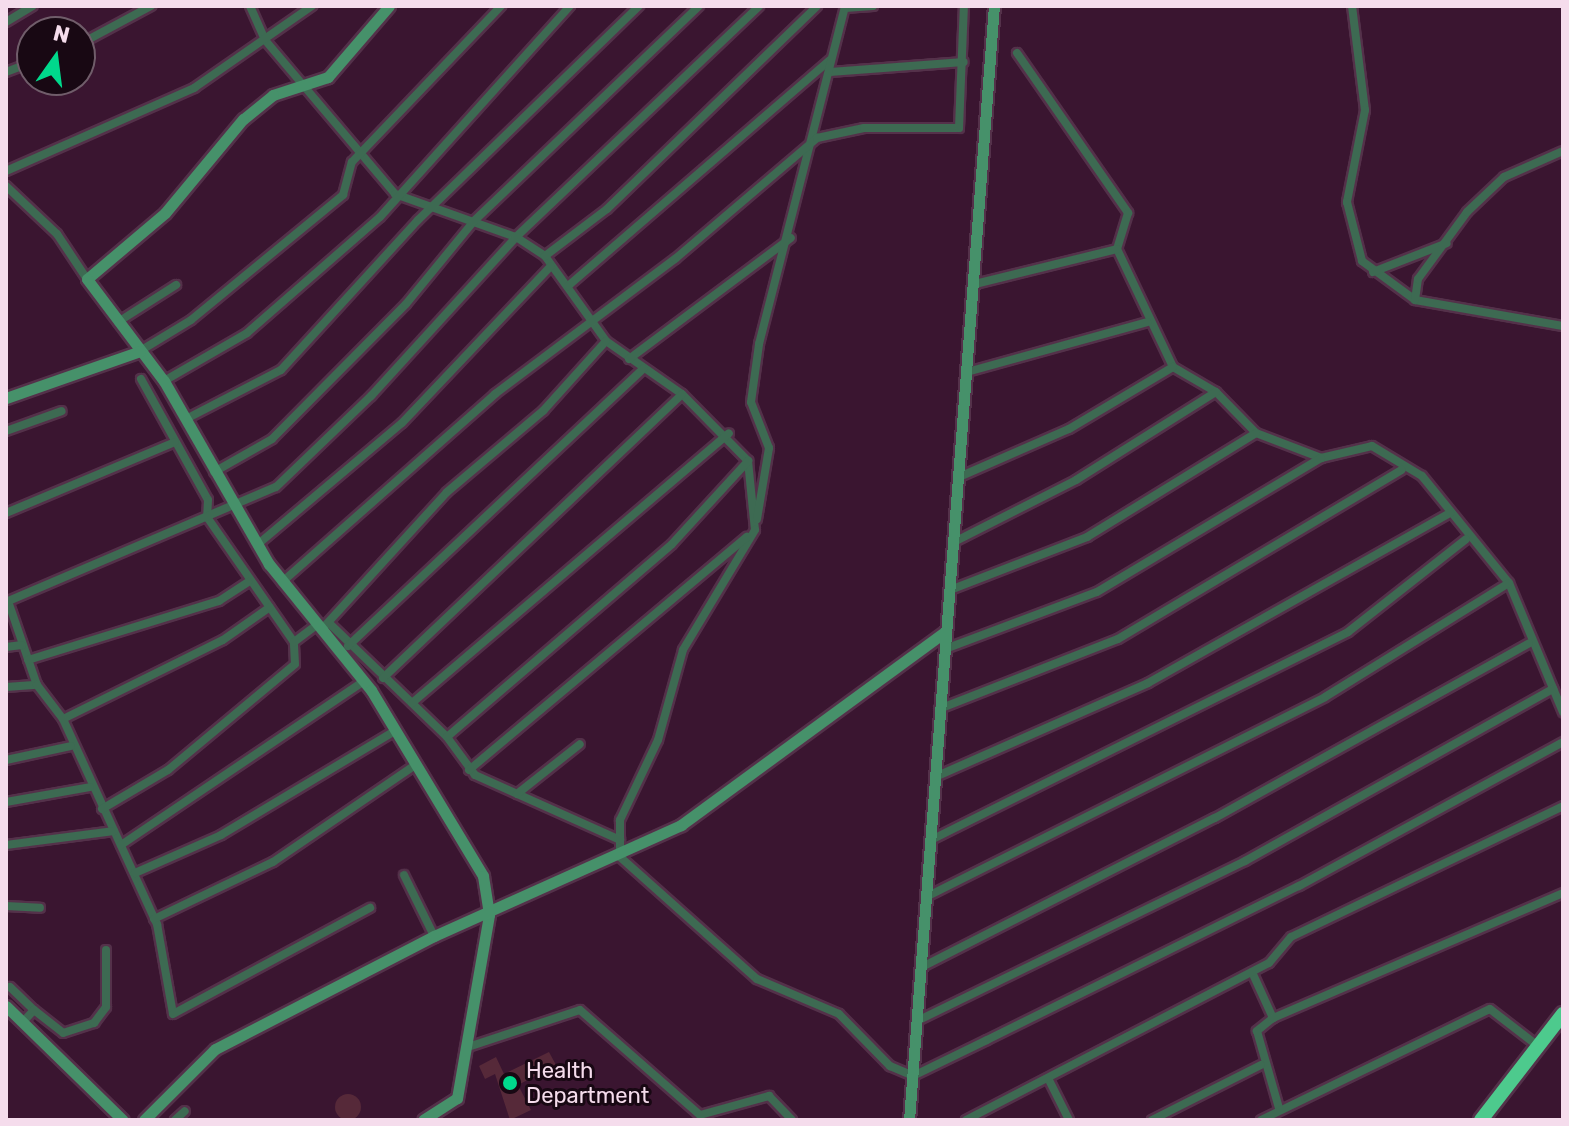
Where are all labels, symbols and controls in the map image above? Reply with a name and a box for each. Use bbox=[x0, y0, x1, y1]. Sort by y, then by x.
north arrow bbox=[16, 16, 96, 96]
text: N bbox=[50, 19, 72, 49]
place label: Health Department bbox=[526, 1057, 649, 1108]
marker: Health Department bbox=[501, 1074, 519, 1092]

